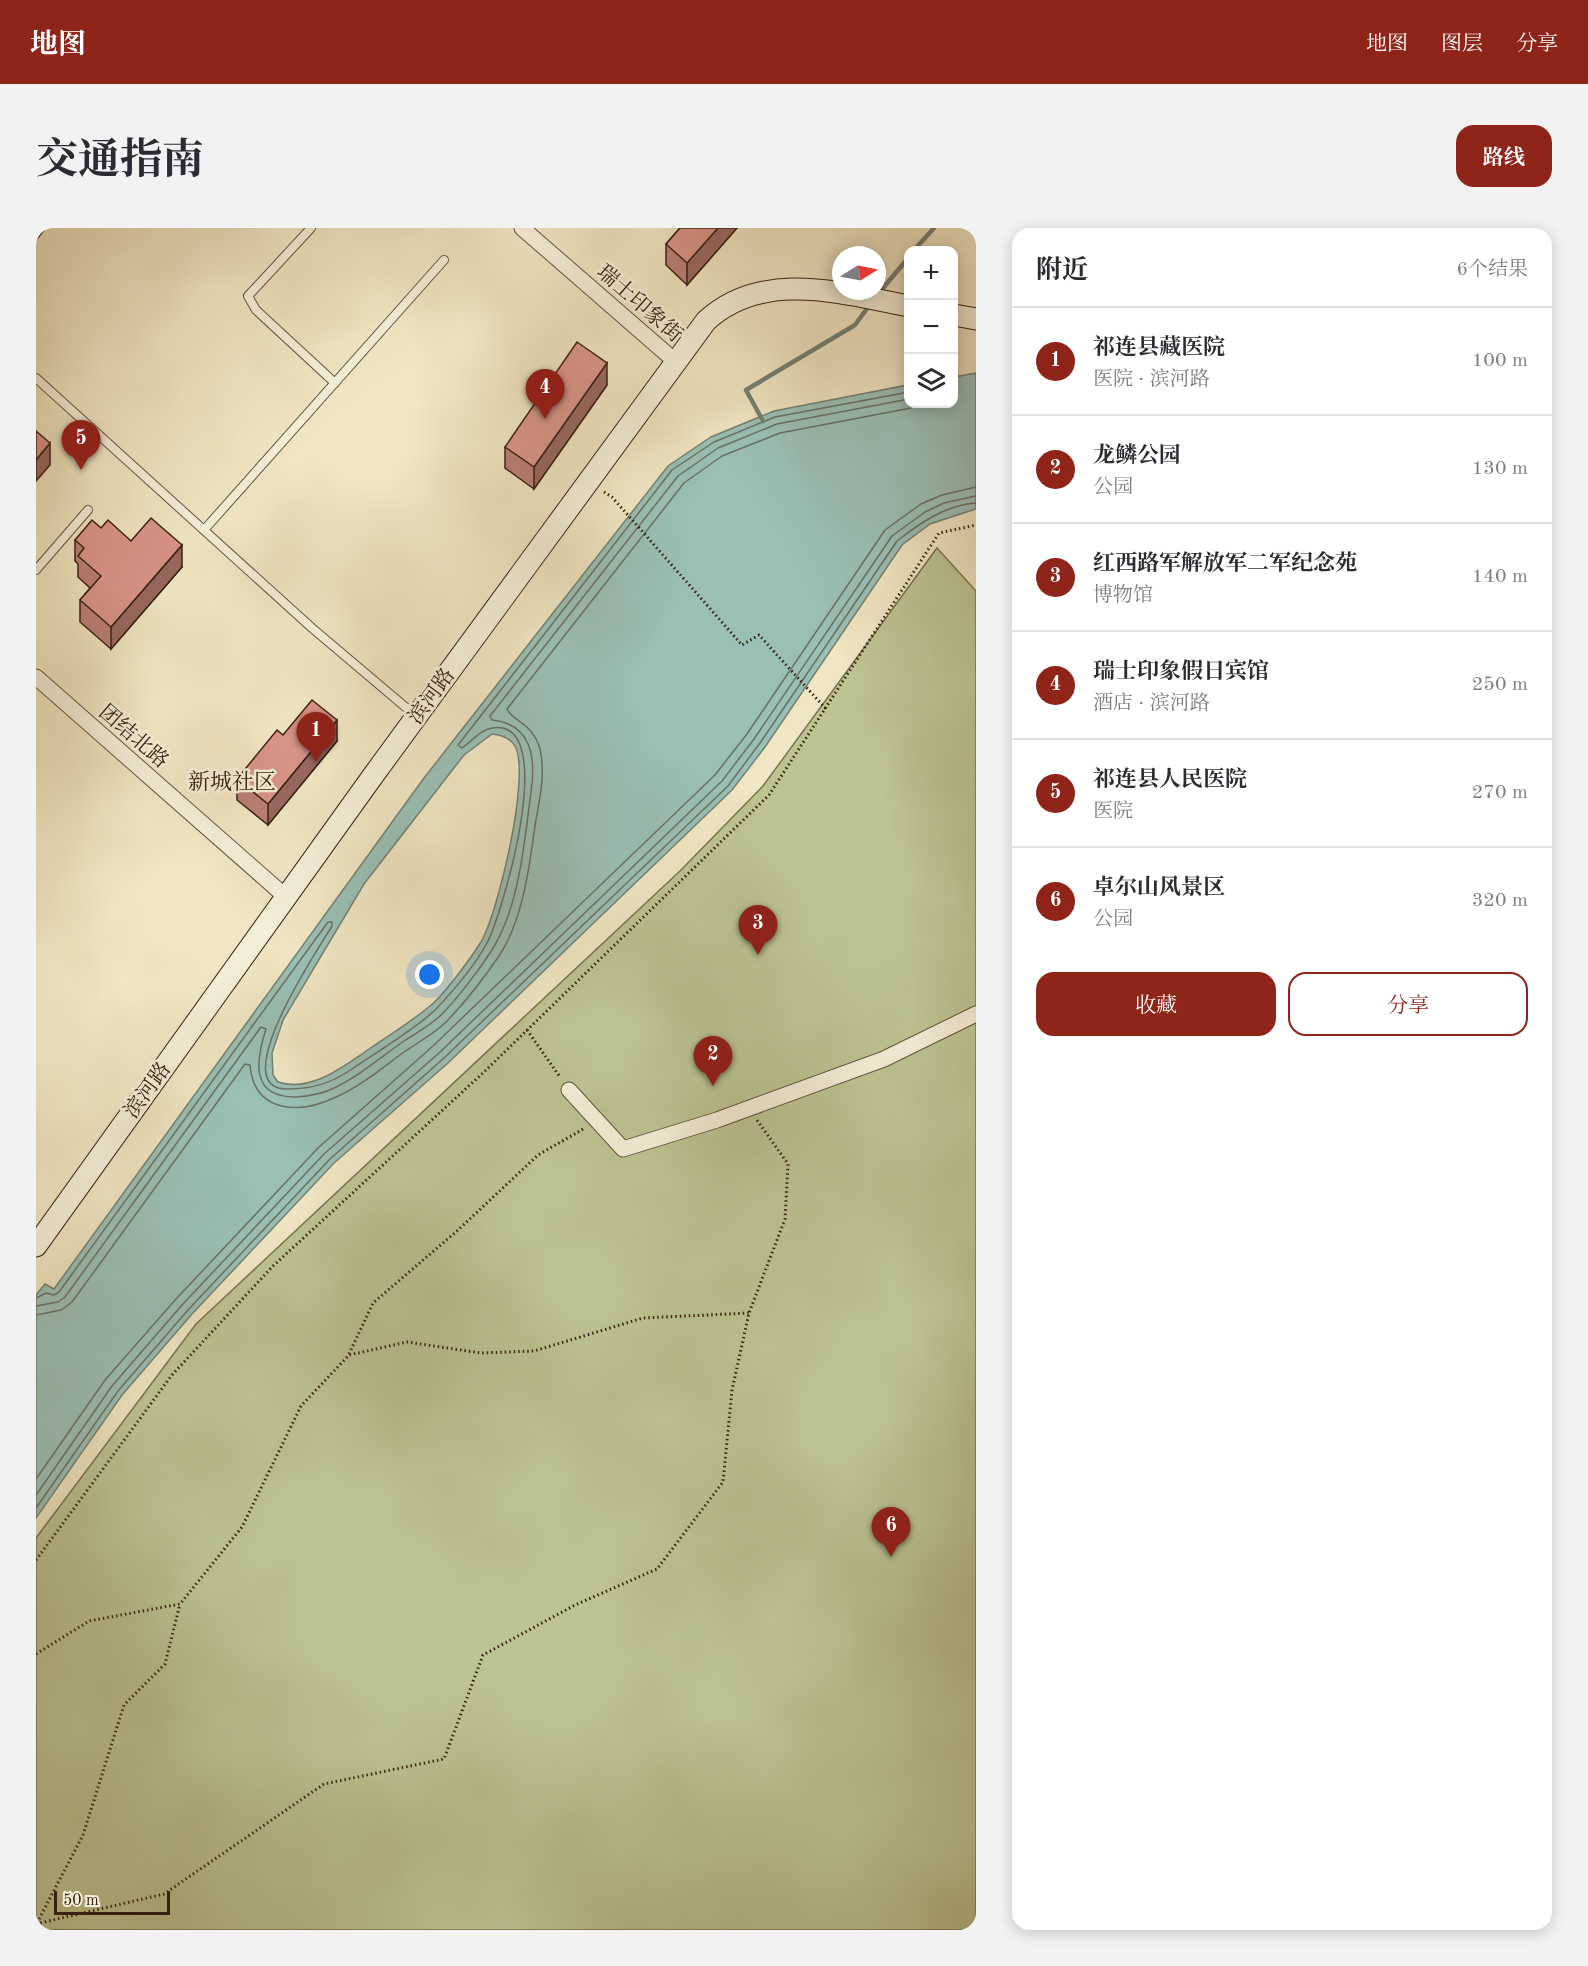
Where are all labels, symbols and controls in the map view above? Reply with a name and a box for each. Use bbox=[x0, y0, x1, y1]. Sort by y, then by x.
text: 地图 bbox=[30, 32, 86, 60]
text: 地图 bbox=[1366, 34, 1408, 55]
text: 图层 bbox=[1441, 34, 1483, 55]
text: 分享 bbox=[1516, 34, 1558, 55]
button: 路线 bbox=[1456, 125, 1552, 187]
text: 交通指南 bbox=[36, 141, 204, 183]
north arrow bbox=[832, 246, 886, 300]
map controls bbox=[904, 246, 958, 408]
button: + bbox=[904, 246, 958, 300]
text: 附近 bbox=[1036, 258, 1088, 284]
street label: 瑞士印象街 bbox=[593, 260, 687, 346]
text: 6个结果 bbox=[1456, 260, 1528, 280]
button: − bbox=[904, 300, 958, 354]
text: 祁连县藏医院 bbox=[1093, 337, 1225, 359]
text: 1 bbox=[1050, 351, 1061, 371]
text: 100 m bbox=[1472, 351, 1528, 371]
button: layers bbox=[904, 354, 958, 408]
pin: 4 bbox=[526, 370, 564, 419]
text: 医院 · 滨河路 bbox=[1093, 370, 1210, 390]
pin: 5 bbox=[62, 420, 100, 470]
text: 龙鳞公园 bbox=[1093, 445, 1181, 467]
text: 2 bbox=[1050, 459, 1061, 479]
text: 130 m bbox=[1472, 459, 1528, 479]
text: 公园 bbox=[1093, 478, 1133, 498]
text: 红西路军解放军二军纪念苑 bbox=[1093, 553, 1357, 575]
text: 3 bbox=[1050, 567, 1061, 587]
text: 140 m bbox=[1472, 567, 1528, 587]
text: 博物馆 bbox=[1093, 586, 1153, 606]
text: 瑞士印象假日宾馆 bbox=[1093, 661, 1269, 683]
street label: 滨河路 bbox=[404, 664, 459, 729]
text: 4 bbox=[1050, 675, 1061, 695]
text: 250 m bbox=[1472, 675, 1528, 695]
text: 酒店 · 滨河路 bbox=[1093, 694, 1210, 714]
street label: 团结北路 bbox=[94, 700, 173, 773]
pin: 1 bbox=[296, 712, 336, 762]
text: 祁连县人民医院 bbox=[1093, 769, 1247, 791]
district label: 新城社区 bbox=[188, 770, 276, 794]
text: 5 bbox=[1050, 783, 1061, 803]
text: 270 m bbox=[1472, 783, 1528, 803]
text: 医院 bbox=[1093, 802, 1133, 822]
text: 卓尔山风景区 bbox=[1093, 877, 1225, 899]
text: 6 bbox=[1050, 891, 1061, 911]
text: 320 m bbox=[1472, 891, 1528, 911]
pin: 3 bbox=[738, 906, 778, 955]
text: 公园 bbox=[1093, 910, 1133, 930]
your location bbox=[415, 960, 444, 989]
button: 收藏 bbox=[1036, 972, 1276, 1036]
button: 分享 bbox=[1288, 972, 1528, 1036]
pin: 2 bbox=[694, 1036, 732, 1086]
street label: 滨河路 bbox=[120, 1058, 175, 1123]
pin: 6 bbox=[872, 1508, 910, 1557]
scale bar bbox=[54, 1888, 170, 1916]
text: 50 m bbox=[63, 1893, 99, 1909]

